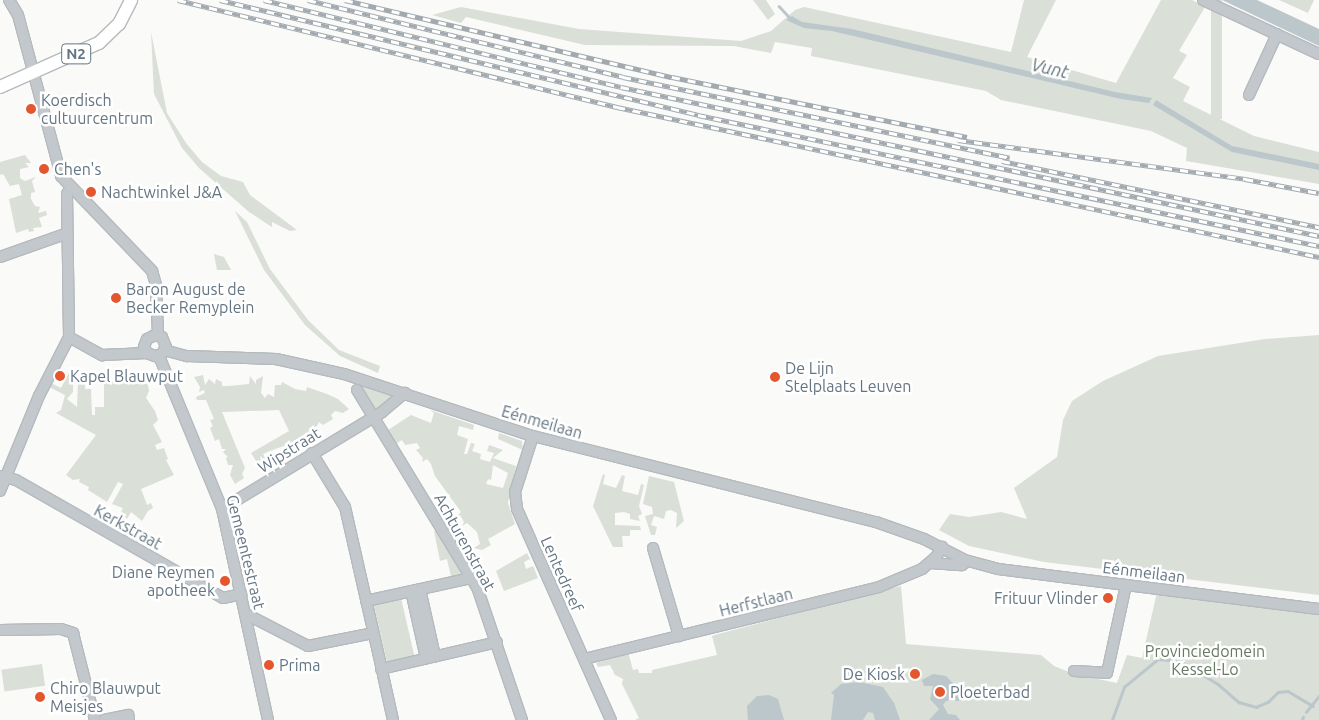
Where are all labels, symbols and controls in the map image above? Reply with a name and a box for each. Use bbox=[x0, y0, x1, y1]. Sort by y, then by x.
road number: N2 bbox=[61, 42, 91, 66]
water label: Vunt bbox=[1029, 53, 1071, 83]
place label: Koerdisch cultuurcentrum bbox=[41, 90, 153, 128]
marker: Koerdisch cultuurcentrum bbox=[25, 103, 37, 115]
place label: Chen's bbox=[54, 159, 101, 179]
marker: Chen's bbox=[38, 163, 50, 175]
place label: Nachtwinkel J&A bbox=[101, 182, 222, 202]
marker: Nachtwinkel J&A bbox=[85, 186, 97, 198]
place label: Baron August de Becker Remyplein bbox=[126, 279, 254, 317]
marker: Baron August de Becker Remyplein bbox=[110, 292, 122, 304]
place label: De Lijn Stelplaats Leuven bbox=[785, 358, 911, 396]
place label: Kapel Blauwput bbox=[70, 366, 183, 386]
marker: Kapel Blauwput bbox=[54, 370, 66, 382]
marker: De Lijn Stelplaats Leuven bbox=[769, 371, 781, 383]
street label: Eénmeilaan bbox=[499, 401, 585, 443]
street label: Wipstraat bbox=[254, 423, 324, 477]
street label: Achturenstraat bbox=[430, 490, 500, 594]
street label: Gemeentestraat bbox=[223, 493, 269, 611]
street label: Kerkstraat bbox=[91, 501, 165, 553]
street label: Lentedreef bbox=[537, 533, 587, 615]
street label: Eénmeilaan bbox=[1102, 557, 1186, 587]
place label: Diane Reymen apotheek bbox=[112, 562, 215, 600]
marker: Diane Reymen apotheek bbox=[219, 575, 231, 587]
street label: Herfstlaan bbox=[717, 584, 795, 620]
place label: Frituur Vlinder bbox=[994, 588, 1098, 608]
marker: Frituur Vlinder bbox=[1102, 592, 1114, 604]
park label: Provinciedomein Kessel-Lo bbox=[1145, 641, 1265, 679]
place label: Prima bbox=[279, 655, 321, 675]
marker: Prima bbox=[263, 659, 275, 671]
place label: De Kiosk bbox=[843, 664, 905, 684]
marker: De Kiosk bbox=[909, 668, 921, 680]
place label: Chiro Blauwput Meisjes bbox=[50, 678, 161, 716]
place label: Ploeterbad bbox=[950, 682, 1030, 702]
marker: Ploeterbad bbox=[934, 686, 946, 698]
marker: Chiro Blauwput Meisjes bbox=[34, 691, 46, 703]

